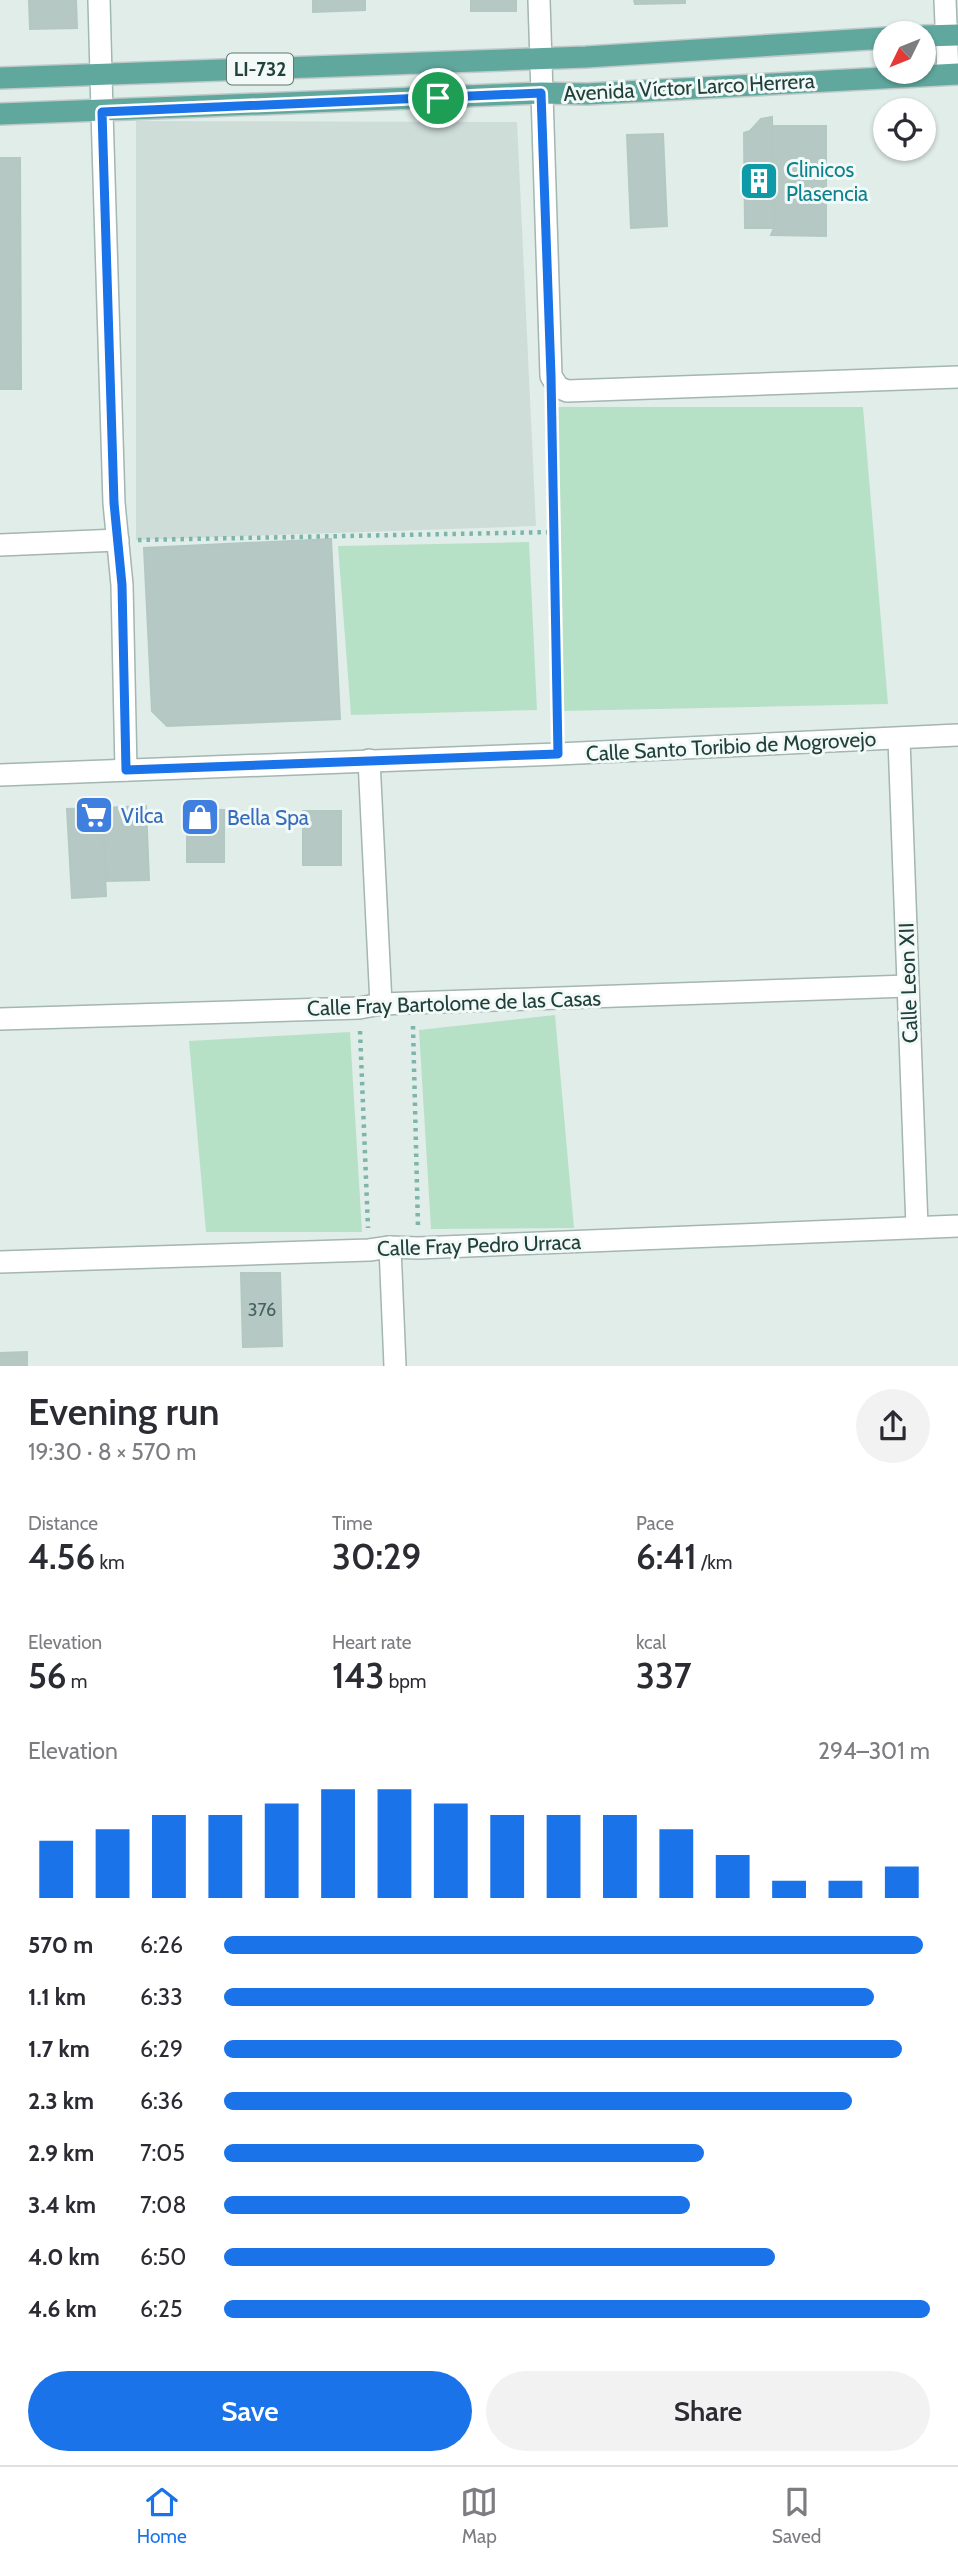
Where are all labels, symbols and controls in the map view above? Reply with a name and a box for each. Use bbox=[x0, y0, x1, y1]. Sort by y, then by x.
north arrow bbox=[873, 21, 936, 84]
map controls bbox=[873, 21, 936, 161]
road number: LI-732 bbox=[227, 54, 293, 85]
pin bbox=[408, 68, 468, 128]
street label: Avenida Víctor Larco Herrera bbox=[563, 68, 815, 106]
icon: arrive bbox=[419, 79, 457, 117]
button: locate bbox=[873, 98, 936, 161]
place label: Clinicos Plasencia bbox=[786, 157, 868, 206]
building icon: Clinicos Plasencia bbox=[738, 160, 780, 202]
street label: Calle Santo Toribio de Mogrovejo bbox=[585, 726, 877, 767]
supermarket icon: Vilca bbox=[73, 794, 115, 836]
shop icon: Bella Spa bbox=[179, 796, 221, 838]
place label: Vilca bbox=[121, 803, 164, 828]
place label: Bella Spa bbox=[227, 805, 309, 830]
street label: Calle Leon XII bbox=[893, 922, 923, 1044]
street label: Calle Fray Bartolome de las Casas bbox=[307, 985, 602, 1021]
street label: Calle Fray Pedro Urraca bbox=[376, 1229, 582, 1261]
house number: 376 bbox=[248, 1299, 276, 1321]
text: Evening run bbox=[28, 1388, 220, 1435]
button: share bbox=[856, 1389, 930, 1463]
text: 19:30 · 8 × 570 m bbox=[28, 1438, 197, 1466]
text: Distance bbox=[28, 1512, 98, 1535]
text: Time bbox=[332, 1512, 372, 1535]
text: Pace bbox=[636, 1512, 674, 1535]
text: 4.56 bbox=[28, 1535, 95, 1578]
text: 30:29 bbox=[332, 1535, 421, 1578]
text: 6:41 bbox=[636, 1535, 697, 1578]
text: km bbox=[95, 1551, 125, 1574]
text: /km bbox=[697, 1551, 732, 1574]
text: Elevation bbox=[28, 1631, 102, 1654]
text: Heart rate bbox=[332, 1631, 412, 1654]
text: kcal bbox=[636, 1631, 666, 1654]
text: 56 bbox=[28, 1654, 67, 1697]
text: 143 bbox=[332, 1654, 384, 1697]
text: 337 bbox=[636, 1654, 692, 1697]
text: m bbox=[67, 1670, 88, 1693]
text: bpm bbox=[384, 1670, 427, 1693]
text: Elevation bbox=[28, 1737, 118, 1765]
text: 294–301 m bbox=[818, 1737, 930, 1765]
text: 570 m bbox=[28, 1931, 93, 1959]
text: 6:26 bbox=[140, 1931, 183, 1959]
text: 1.1 km bbox=[28, 1983, 86, 2011]
text: 6:33 bbox=[140, 1983, 183, 2011]
text: 1.7 km bbox=[28, 2035, 90, 2063]
text: 6:29 bbox=[140, 2035, 183, 2063]
text: 2.3 km bbox=[28, 2087, 94, 2115]
text: 6:36 bbox=[140, 2087, 183, 2115]
text: 2.9 km bbox=[28, 2139, 94, 2167]
text: 7:05 bbox=[140, 2139, 185, 2167]
text: 3.4 km bbox=[28, 2191, 96, 2219]
text: 7:08 bbox=[140, 2191, 186, 2219]
text: 4.0 km bbox=[28, 2243, 100, 2271]
text: 6:50 bbox=[140, 2243, 186, 2271]
text: 4.6 km bbox=[28, 2295, 97, 2323]
text: 6:25 bbox=[140, 2295, 182, 2323]
button: Save bbox=[28, 2371, 472, 2451]
button: Share bbox=[486, 2371, 930, 2451]
tab: Home bbox=[137, 2483, 187, 2548]
tab: Map bbox=[460, 2483, 498, 2548]
tab: Saved bbox=[772, 2483, 821, 2548]

